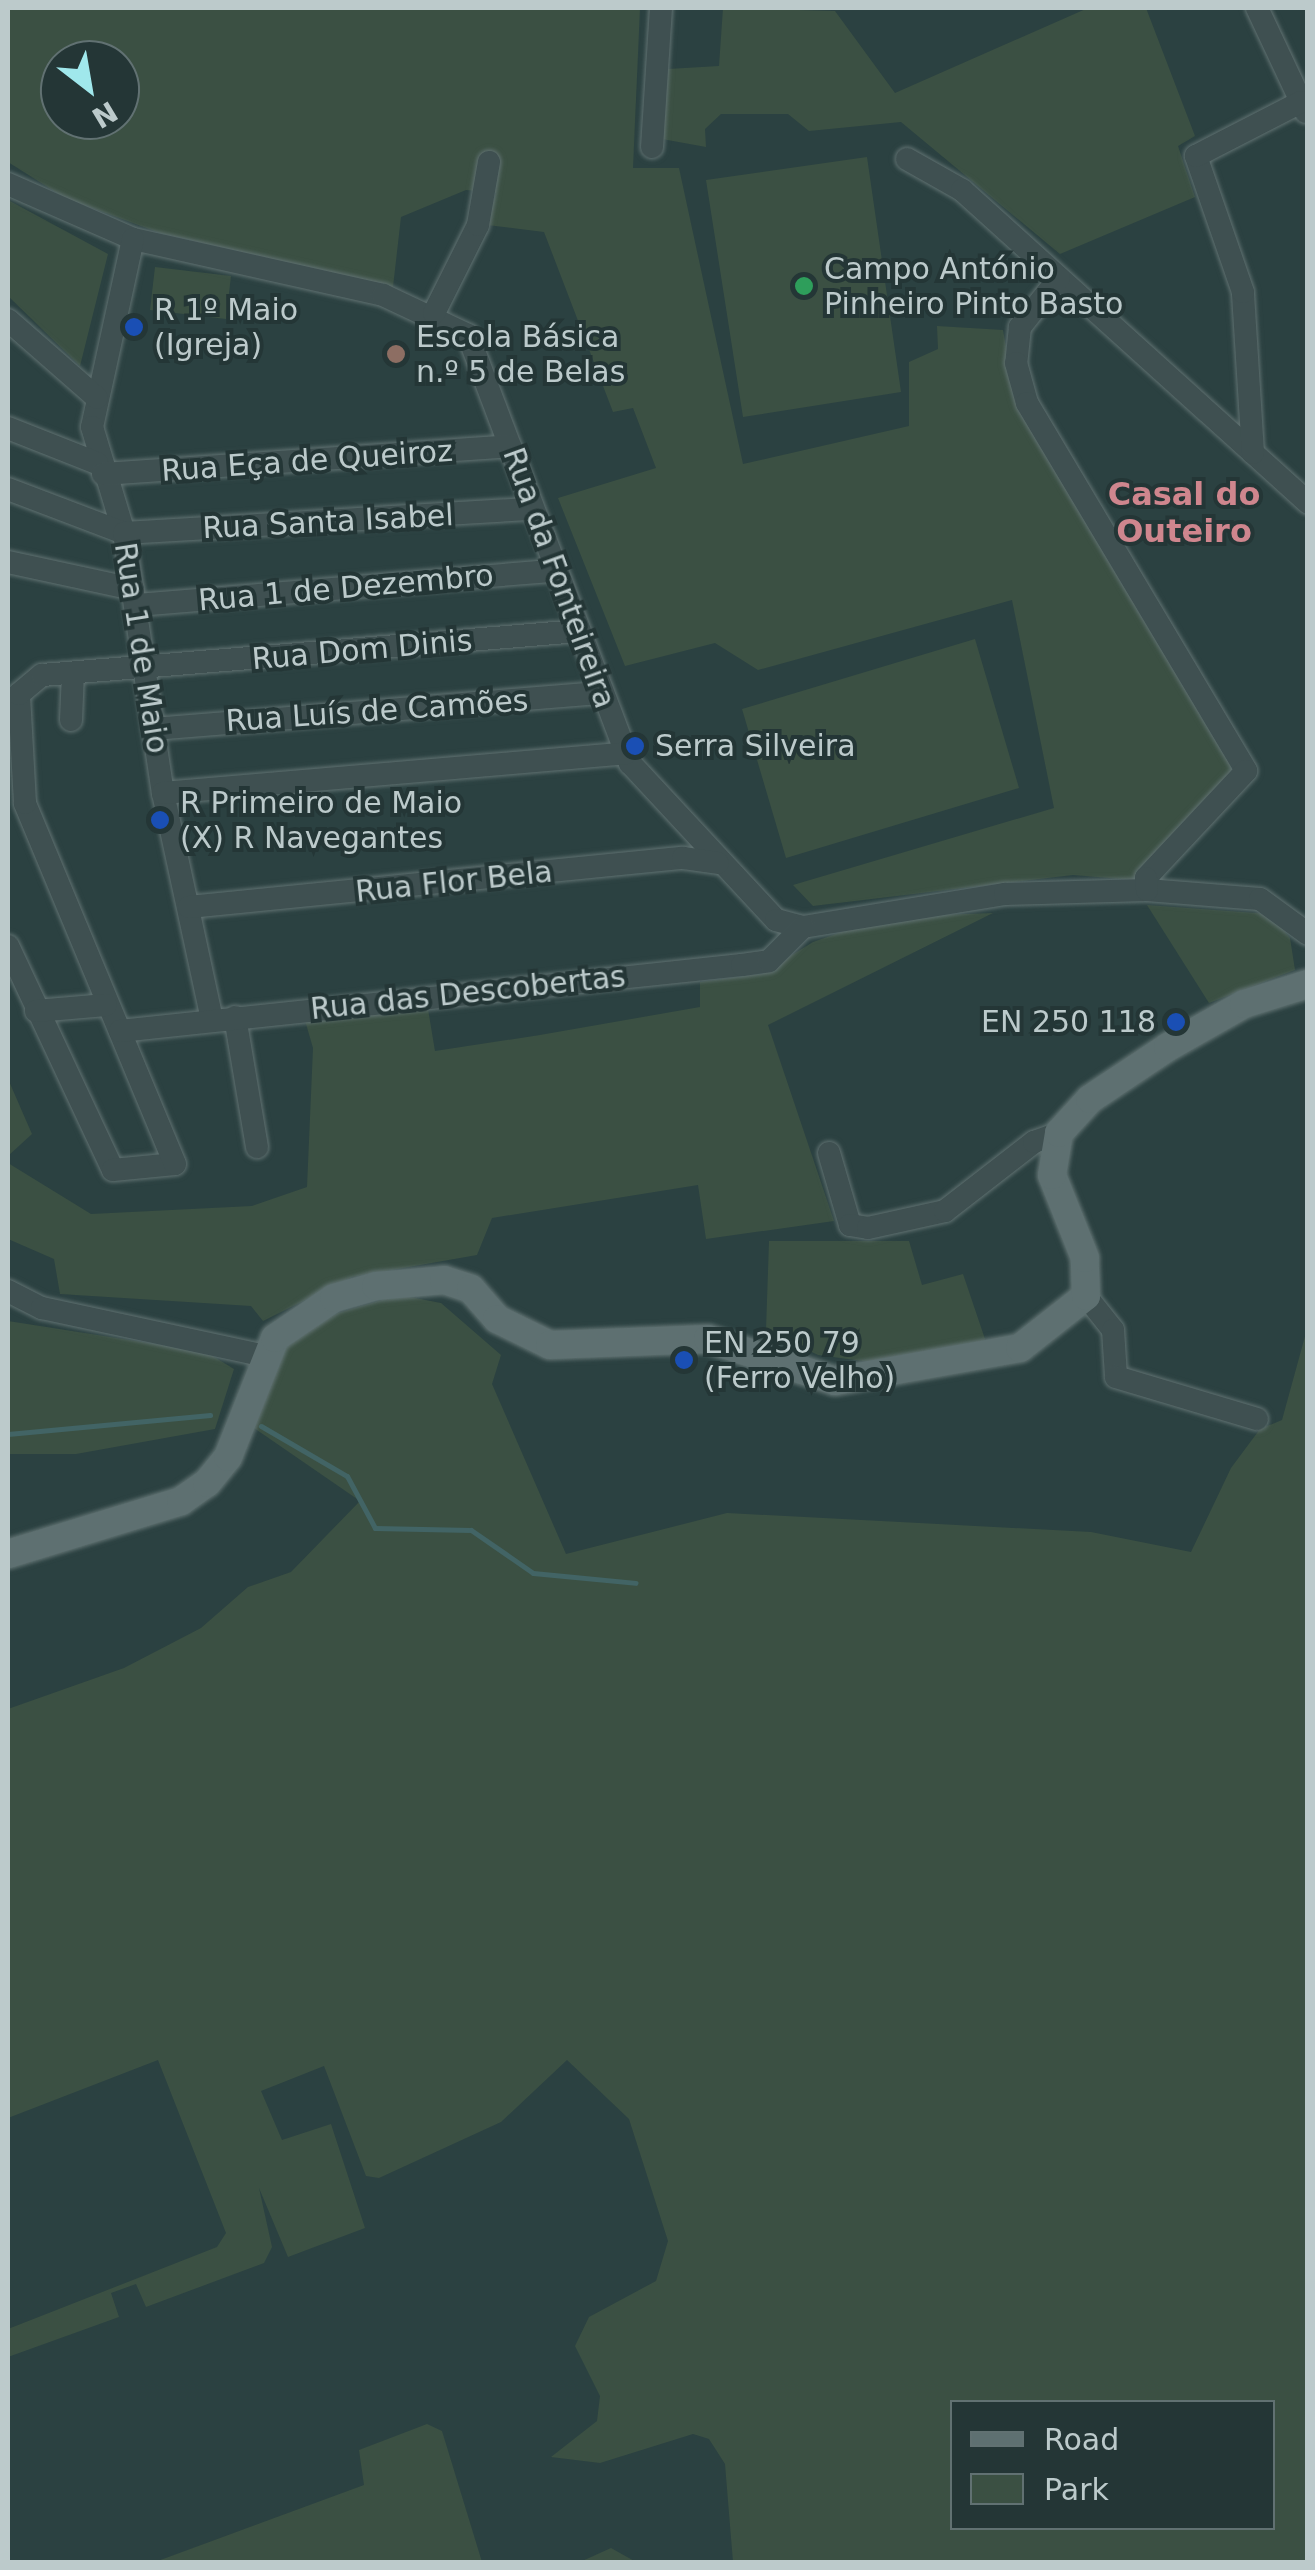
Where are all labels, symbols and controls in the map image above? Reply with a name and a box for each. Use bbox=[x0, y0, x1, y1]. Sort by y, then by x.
north arrow bbox=[40, 40, 140, 140]
text: N bbox=[86, 94, 123, 135]
place label: Campo António Pinheiro Pinto Basto bbox=[824, 251, 1123, 322]
marker: Campo António Pinheiro Pinto Basto bbox=[793, 275, 815, 297]
place label: R 1º Maio (Igreja) bbox=[154, 292, 298, 362]
marker: R 1º Maio (Igreja) bbox=[123, 316, 145, 338]
place label: Escola Básica n.º 5 de Belas bbox=[416, 319, 625, 390]
marker: Escola Básica n.º 5 de Belas bbox=[385, 343, 407, 365]
street label: Rua Eça de Queiroz bbox=[160, 433, 454, 489]
street label: Rua da Fonteireira bbox=[495, 443, 623, 713]
district label: Casal do Outeiro bbox=[1108, 476, 1260, 551]
street label: Rua Santa Isabel bbox=[202, 497, 454, 547]
street label: Rua 1 de Maio bbox=[107, 540, 175, 756]
street label: Rua 1 de Dezembro bbox=[197, 557, 495, 619]
street label: Rua Dom Dinis bbox=[250, 622, 474, 678]
street label: Rua Luís de Camões bbox=[225, 682, 529, 740]
place label: Serra Silveira bbox=[655, 728, 856, 764]
marker: Serra Silveira bbox=[624, 735, 646, 757]
place label: R Primeiro de Maio (X) R Navegantes bbox=[180, 785, 462, 856]
marker: R Primeiro de Maio (X) R Navegantes bbox=[149, 809, 171, 831]
street label: Rua Flor Bela bbox=[354, 854, 554, 910]
street label: Rua das Descobertas bbox=[309, 959, 627, 1027]
place label: EN 250 118 bbox=[981, 1004, 1156, 1040]
marker: EN 250 118 bbox=[1165, 1011, 1187, 1033]
place label: EN 250 79 (Ferro Velho) bbox=[704, 1325, 895, 1396]
marker: EN 250 79 (Ferro Velho) bbox=[673, 1349, 695, 1371]
legend bbox=[950, 2400, 1275, 2530]
text: Road bbox=[1044, 2422, 1119, 2457]
text: Park bbox=[1044, 2472, 1109, 2507]

